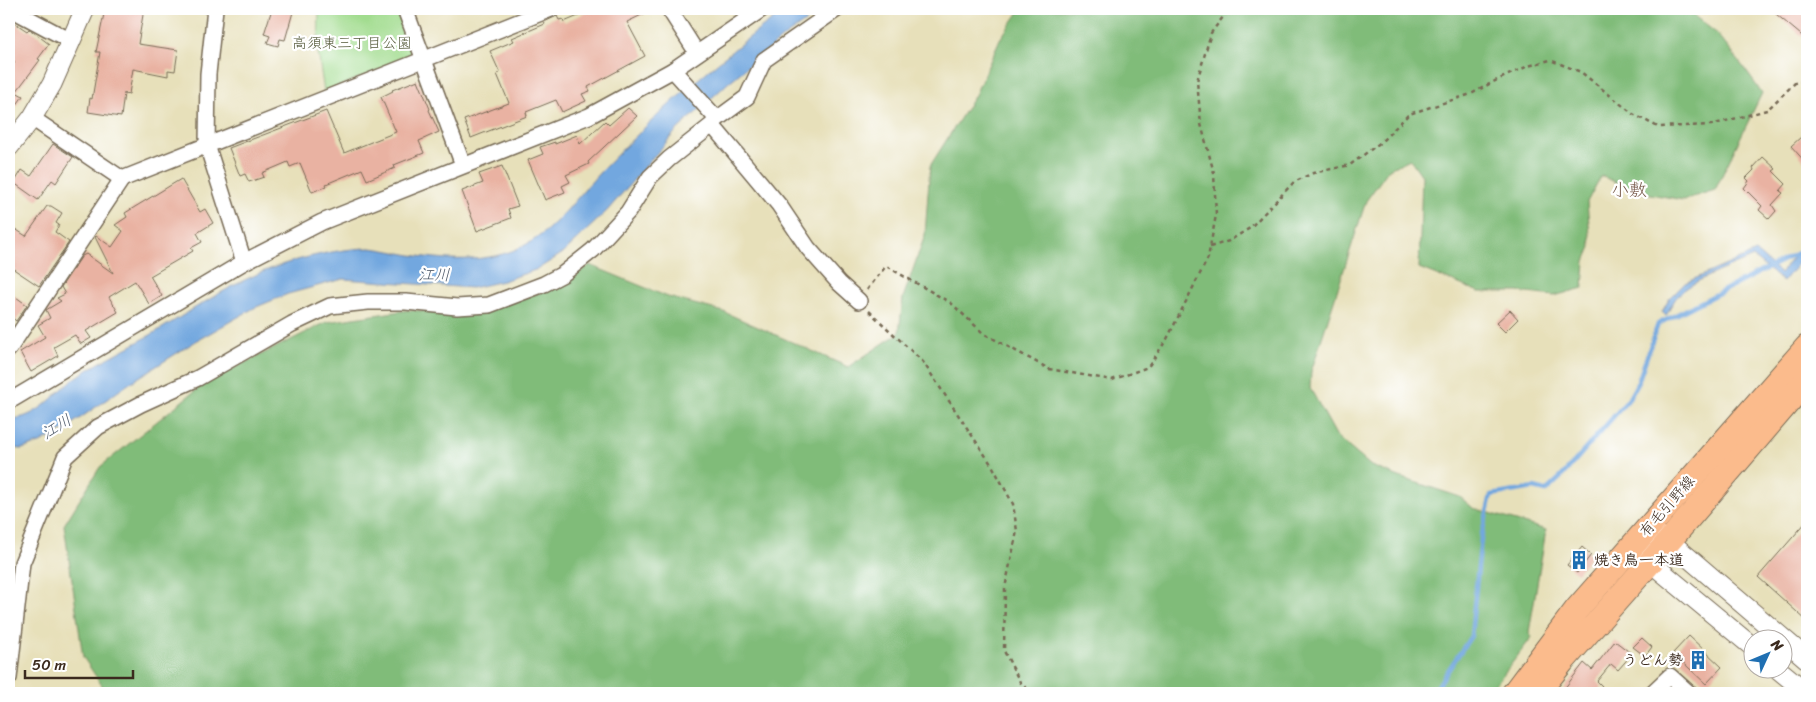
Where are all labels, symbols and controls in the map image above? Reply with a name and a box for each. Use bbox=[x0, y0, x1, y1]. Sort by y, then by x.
park label: 高須東三丁目公園 bbox=[292, 30, 412, 56]
district label: 小敷 bbox=[1611, 174, 1647, 206]
water label: 江川 bbox=[418, 260, 450, 289]
water label: 江川 bbox=[35, 406, 77, 447]
street label: 有毛引野線 bbox=[1633, 469, 1701, 543]
place label: 焼き鳥一本道 bbox=[1594, 547, 1684, 573]
building icon: 焼き鳥一本道 bbox=[1568, 549, 1590, 571]
north arrow bbox=[1744, 630, 1794, 680]
text: N bbox=[1764, 632, 1790, 658]
scale bar bbox=[25, 647, 132, 679]
place label: うどん勢 bbox=[1622, 647, 1683, 673]
building icon: うどん勢 bbox=[1687, 649, 1709, 671]
text: 50 m bbox=[32, 652, 67, 678]

